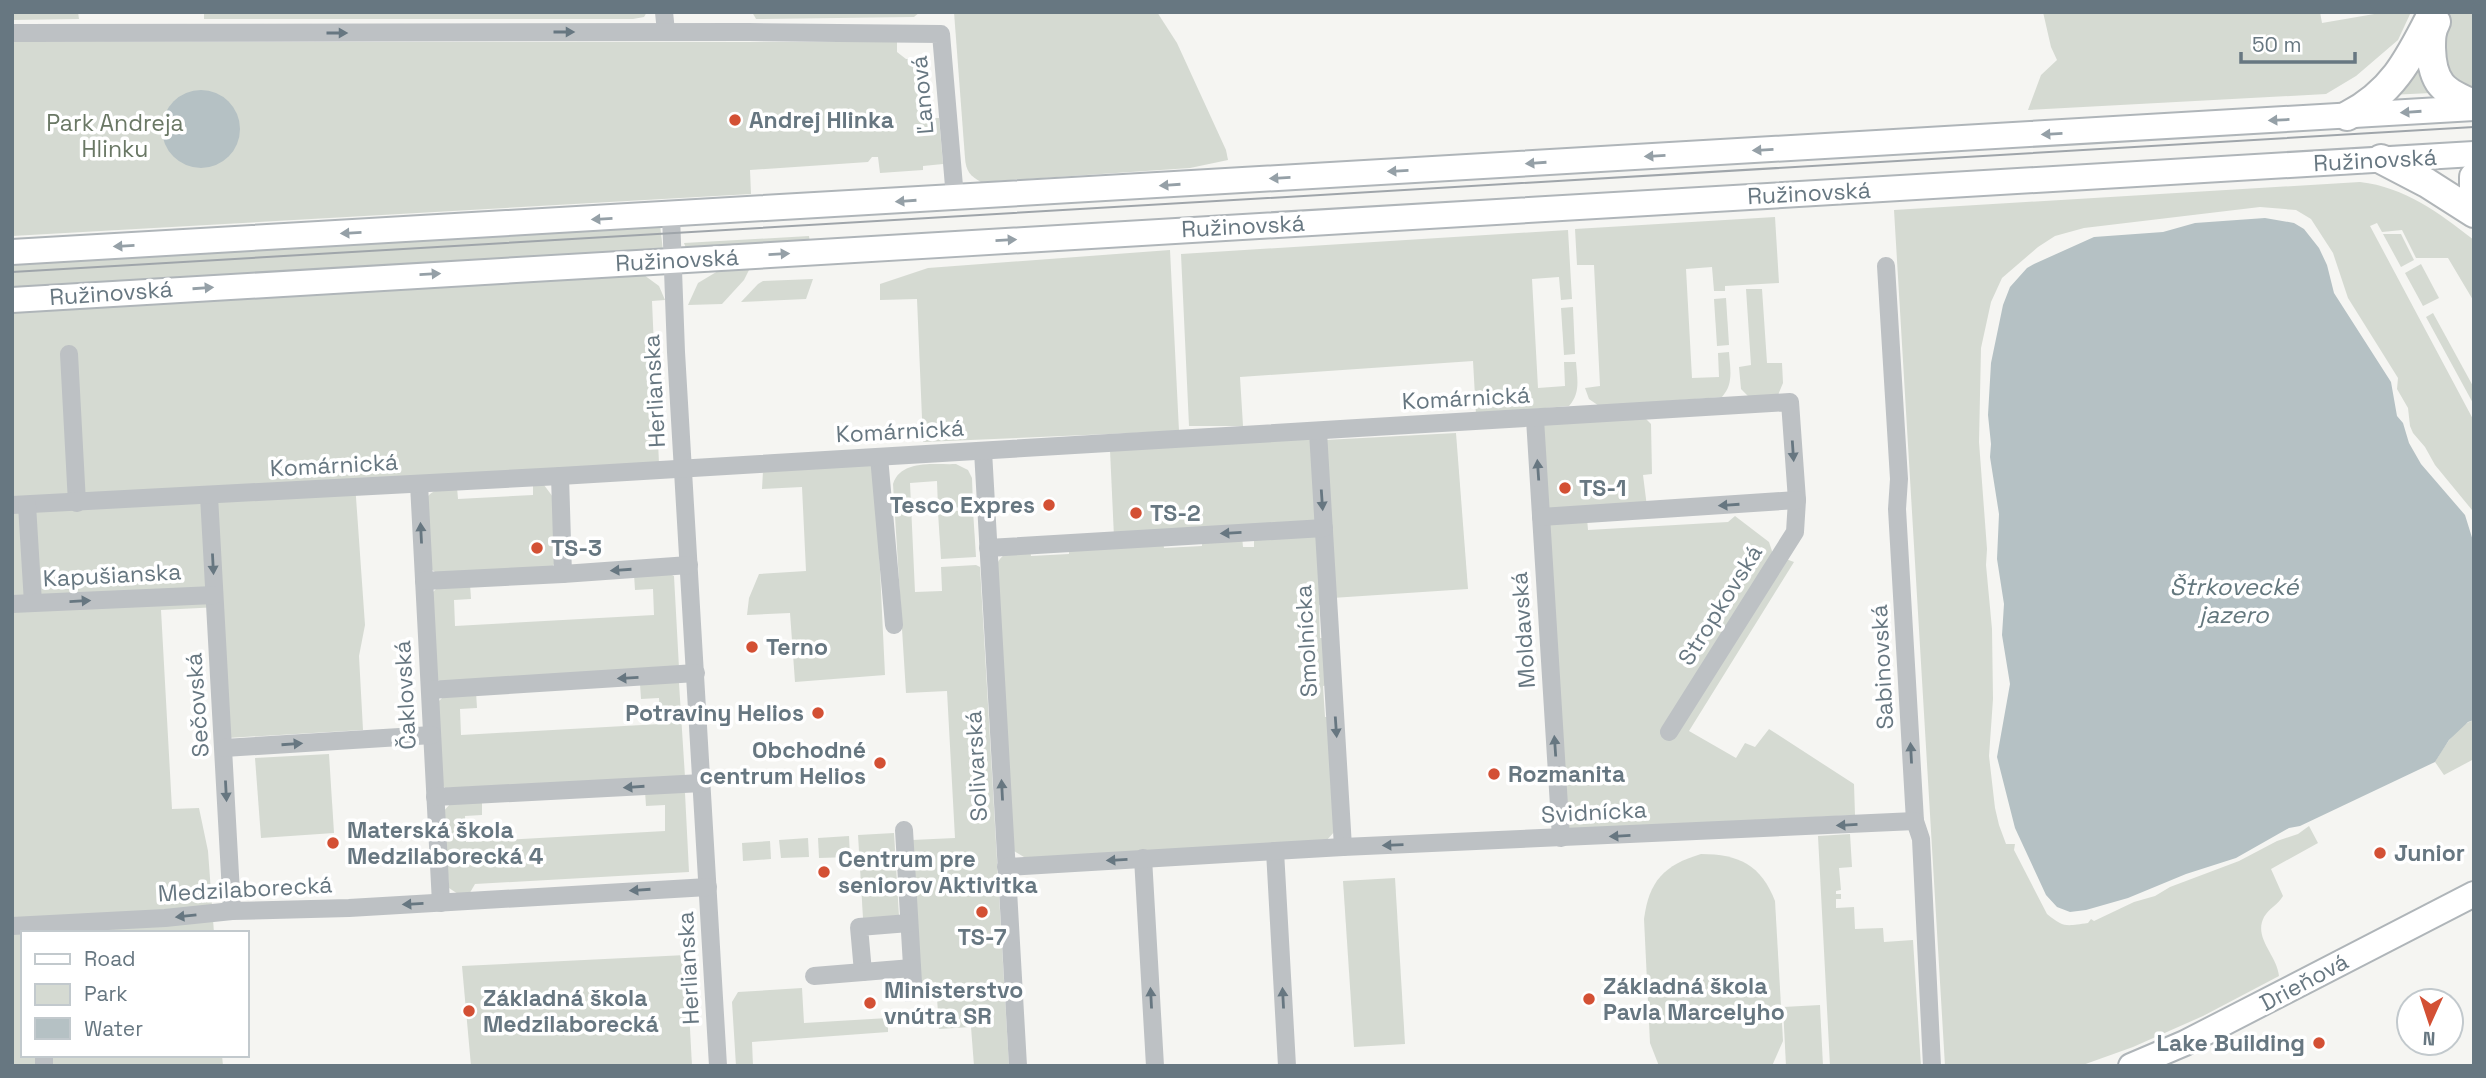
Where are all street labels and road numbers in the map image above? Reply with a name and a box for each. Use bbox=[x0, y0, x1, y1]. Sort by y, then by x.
street label: Ľanová bbox=[904, 54, 940, 136]
street label: Ružinovská bbox=[2313, 142, 2437, 178]
street label: Ružinovská bbox=[1747, 175, 1871, 211]
street label: Ružinovská bbox=[1181, 208, 1305, 244]
street label: Ružinovská bbox=[615, 242, 739, 278]
street label: Ružinovská bbox=[48, 274, 174, 312]
street label: Herlianska bbox=[636, 334, 672, 448]
street label: Komárnická bbox=[1401, 380, 1531, 416]
street label: Komárnická bbox=[835, 413, 965, 449]
street label: Komárnická bbox=[269, 447, 399, 483]
street label: Stropkovská bbox=[1671, 539, 1769, 671]
street label: Kapušianska bbox=[42, 556, 182, 594]
street label: Moldavská bbox=[1504, 571, 1542, 689]
street label: Smolnícka bbox=[1288, 584, 1324, 698]
street label: Sabinovská bbox=[1864, 604, 1900, 730]
street label: Čaklovská bbox=[387, 640, 423, 750]
street label: Sečovská bbox=[178, 652, 216, 758]
street label: Solivarská bbox=[958, 710, 994, 822]
street label: Svidnícka bbox=[1540, 794, 1648, 830]
street label: Medzilaborecká bbox=[157, 869, 333, 909]
street label: Herlianska bbox=[670, 911, 706, 1025]
street label: Drieňová bbox=[2254, 946, 2354, 1018]

